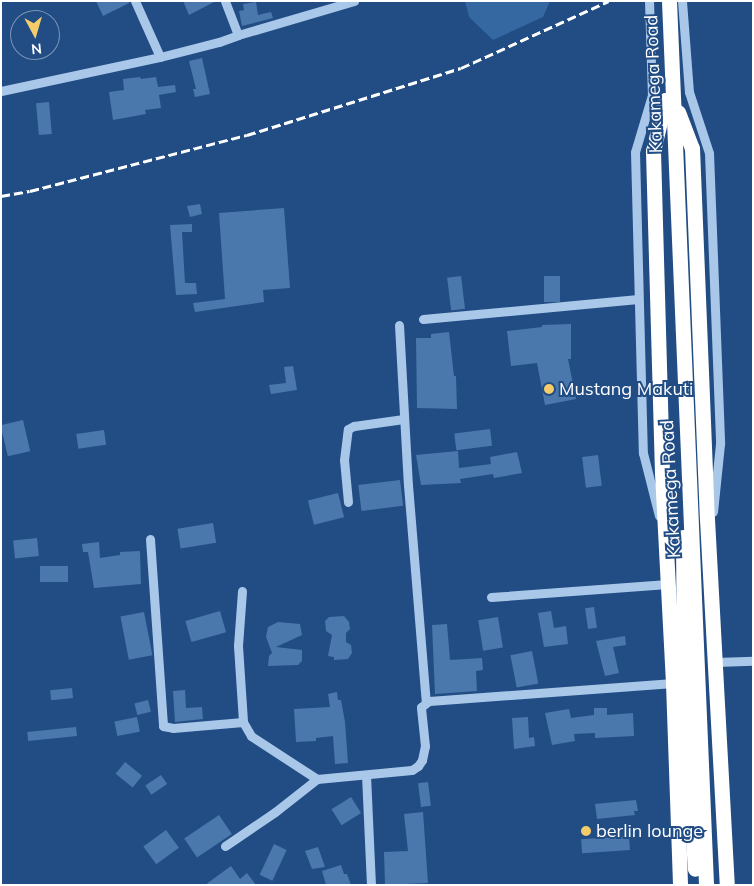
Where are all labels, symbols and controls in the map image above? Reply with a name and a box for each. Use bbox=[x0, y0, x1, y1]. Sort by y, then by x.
north arrow bbox=[10, 10, 60, 60]
street label: Kakamega Road bbox=[641, 15, 667, 153]
text: N bbox=[30, 39, 43, 58]
place label: Mustang Makuti bbox=[559, 378, 693, 400]
marker: Mustang Makuti bbox=[543, 383, 555, 395]
street label: Kakamega Road bbox=[657, 419, 685, 559]
place label: berlin lounge bbox=[596, 820, 703, 842]
marker: berlin lounge bbox=[580, 825, 592, 837]

